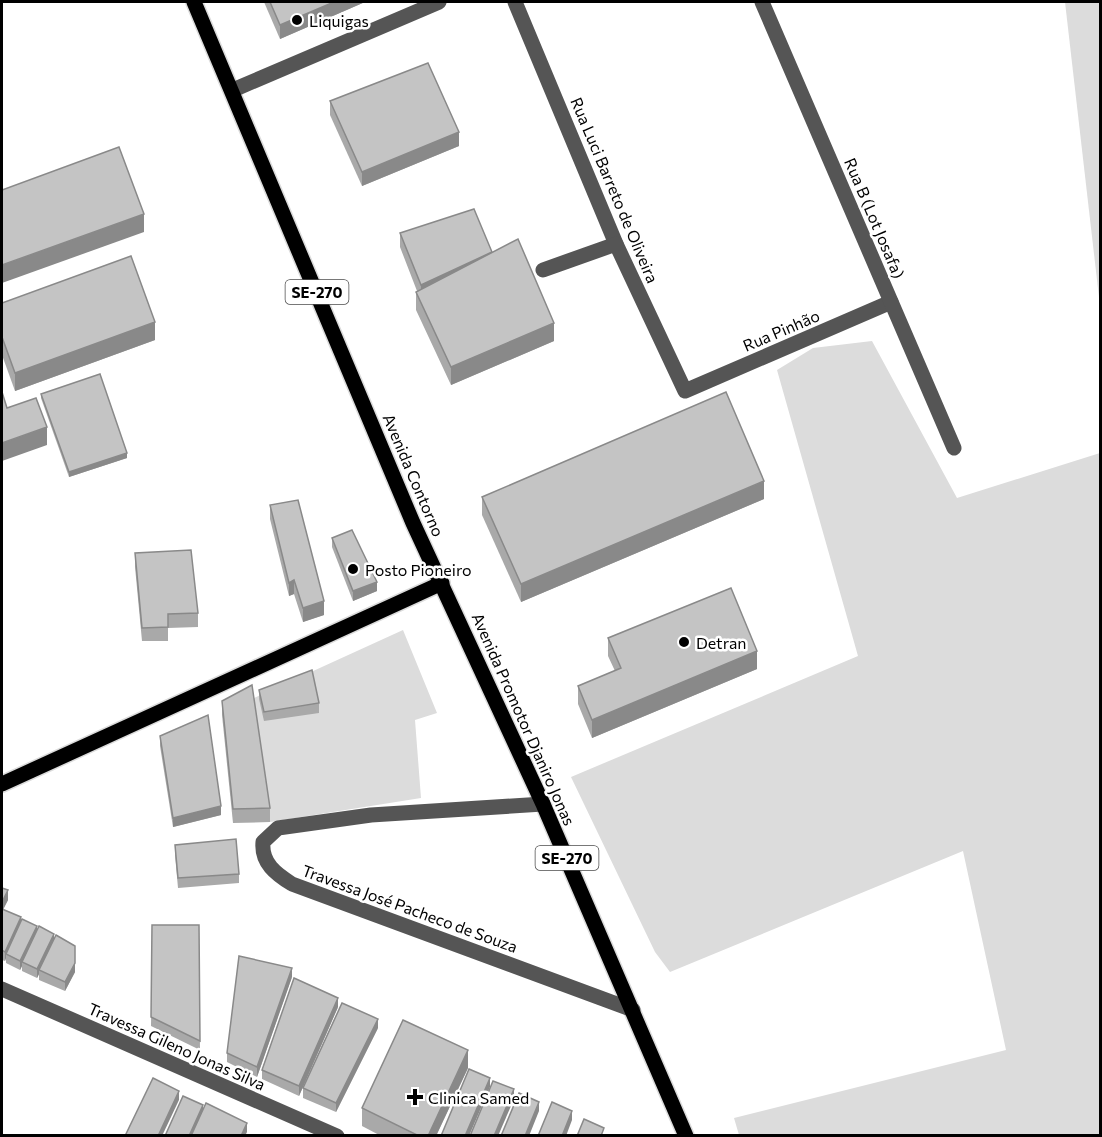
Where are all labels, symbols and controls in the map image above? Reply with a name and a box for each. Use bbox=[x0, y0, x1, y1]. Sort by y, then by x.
place label: Liquigas bbox=[309, 11, 369, 30]
marker: Liquigas bbox=[290, 13, 304, 27]
street label: Rua Luci Barreto de Oliveira bbox=[567, 94, 663, 286]
street label: Rua B (Lot Josafa) bbox=[841, 155, 909, 281]
road number: SE-270 bbox=[286, 280, 348, 304]
street label: Rua Pinhão bbox=[740, 305, 822, 355]
street label: Avenida Contorno bbox=[380, 411, 448, 539]
place label: Posto Pioneiro bbox=[365, 560, 472, 579]
marker: Posto Pioneiro bbox=[346, 562, 360, 576]
street label: Avenida Promotor Djaniro Jonas bbox=[468, 610, 580, 828]
place label: Detran bbox=[696, 633, 746, 652]
marker: Detran bbox=[677, 635, 691, 649]
road number: SE-270 bbox=[536, 846, 598, 870]
street label: Travessa José Pacheco de Souza bbox=[300, 860, 520, 956]
street label: Travessa Gileno Jonas Silva bbox=[85, 998, 269, 1094]
marker: Clinica Samed bbox=[406, 1088, 424, 1106]
place label: Clinica Samed bbox=[428, 1088, 529, 1107]

